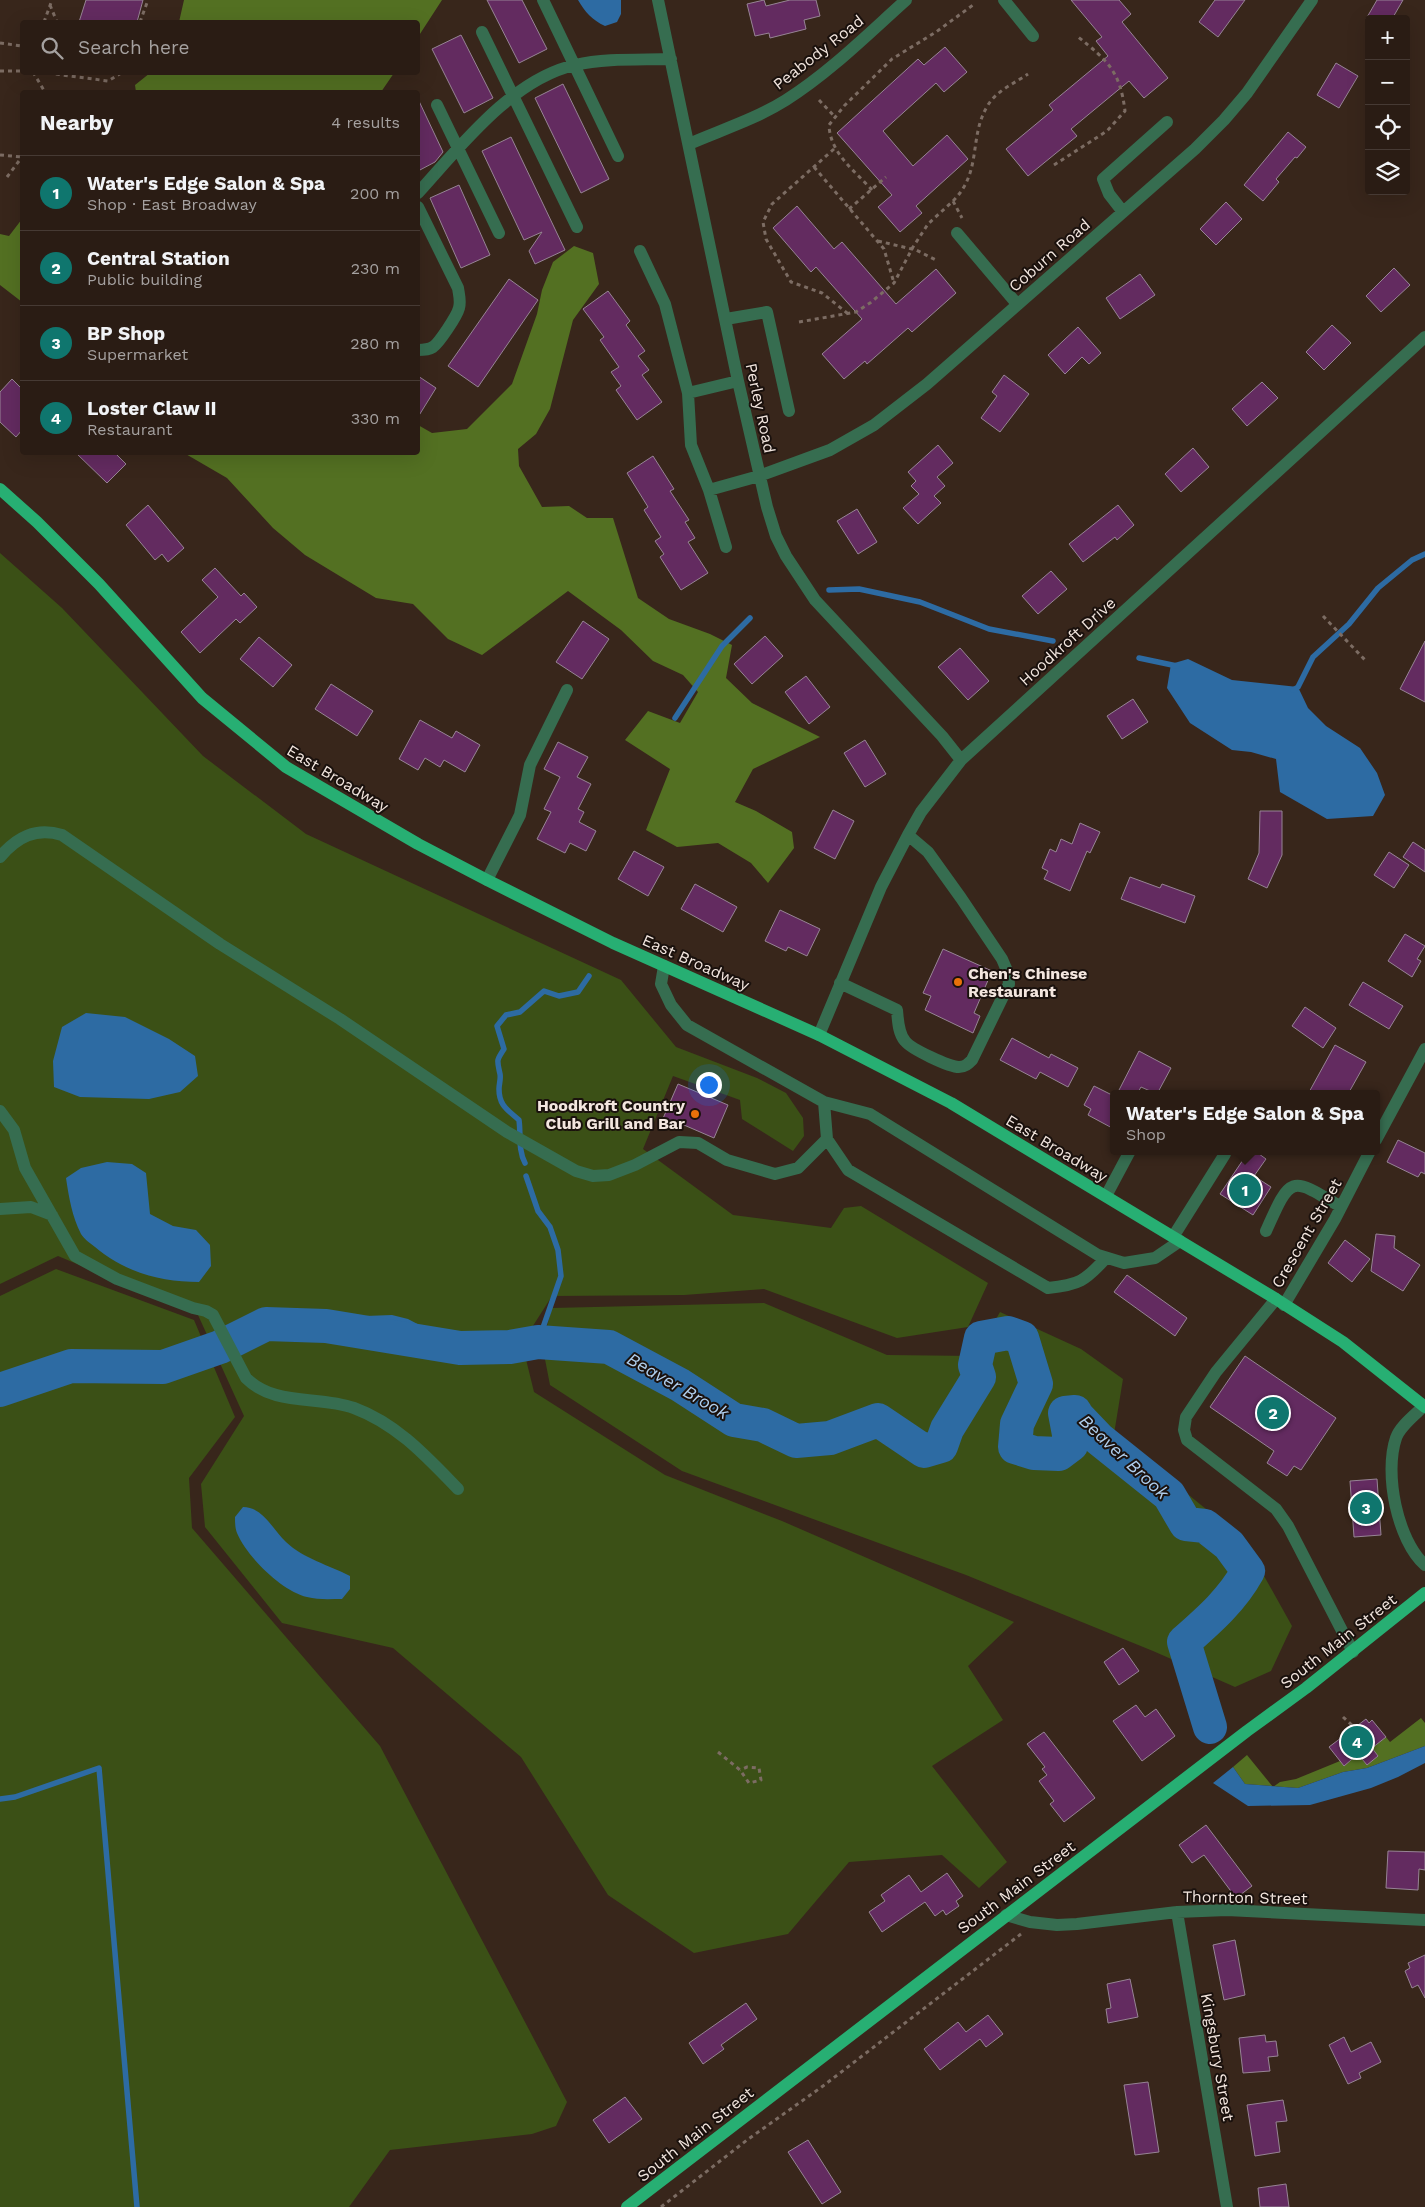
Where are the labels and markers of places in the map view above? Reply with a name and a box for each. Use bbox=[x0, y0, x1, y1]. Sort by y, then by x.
place label: Chen's Chinese Restaurant bbox=[968, 964, 1087, 1001]
marker: Chen's Chinese Restaurant bbox=[952, 976, 964, 988]
place label: Hoodkroft Country Club Grill and Bar bbox=[537, 1096, 686, 1133]
marker: Hoodkroft Country Club Grill and Bar bbox=[689, 1108, 701, 1120]
pin: 1 bbox=[1229, 1171, 1261, 1209]
pin: 2 bbox=[1257, 1394, 1289, 1432]
pin: 3 bbox=[1350, 1489, 1382, 1527]
pin: 4 bbox=[1341, 1723, 1373, 1761]

